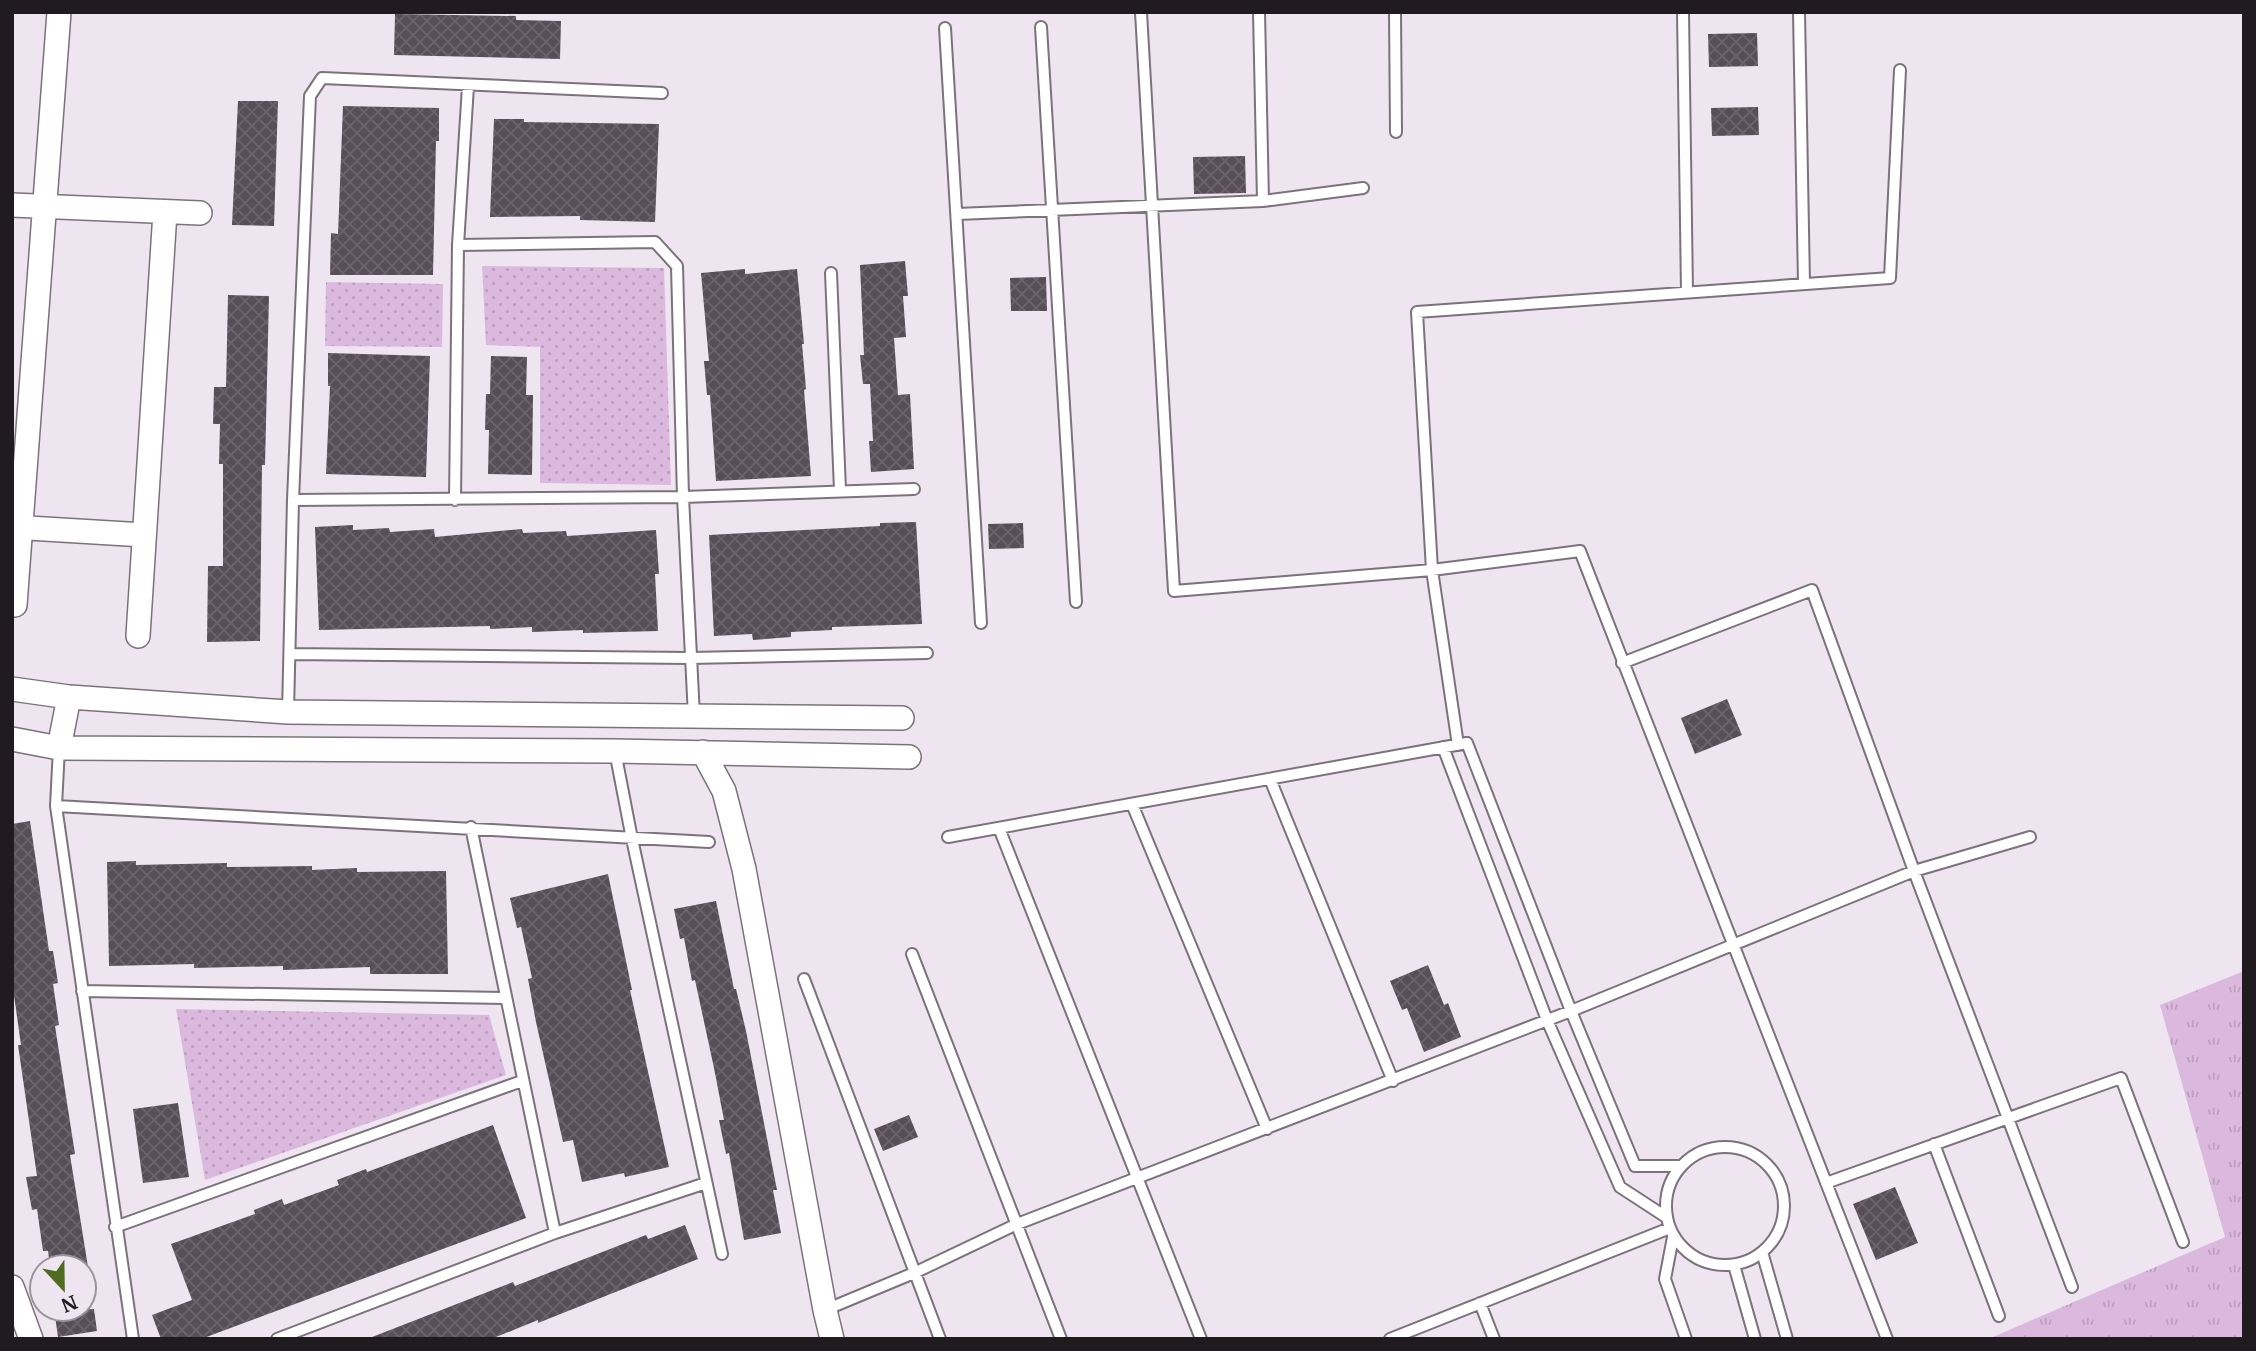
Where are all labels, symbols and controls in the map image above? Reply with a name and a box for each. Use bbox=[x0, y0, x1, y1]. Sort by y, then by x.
north arrow bbox=[28, 1253, 98, 1323]
text: N bbox=[58, 1290, 81, 1318]

